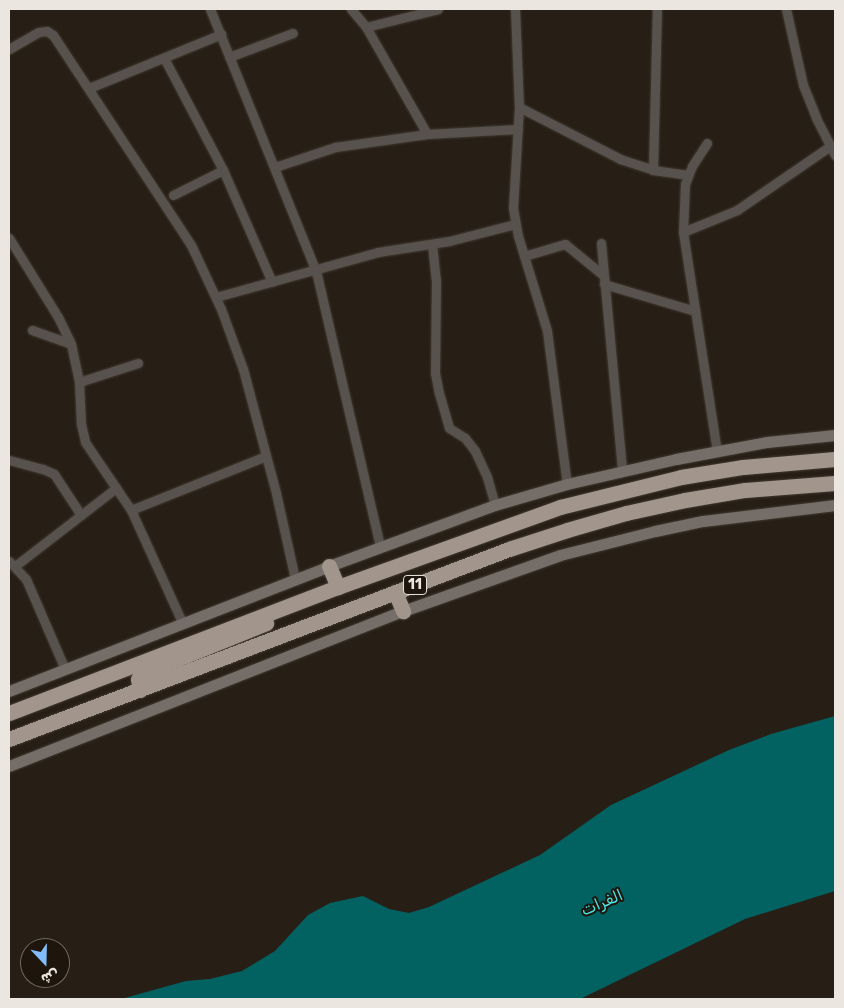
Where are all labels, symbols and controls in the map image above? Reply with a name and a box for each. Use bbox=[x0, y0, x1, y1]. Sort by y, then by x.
road number: 11 bbox=[402, 574, 428, 596]
water label: الفرات bbox=[578, 886, 626, 920]
north arrow bbox=[20, 938, 70, 988]
text: ش bbox=[39, 965, 62, 988]

